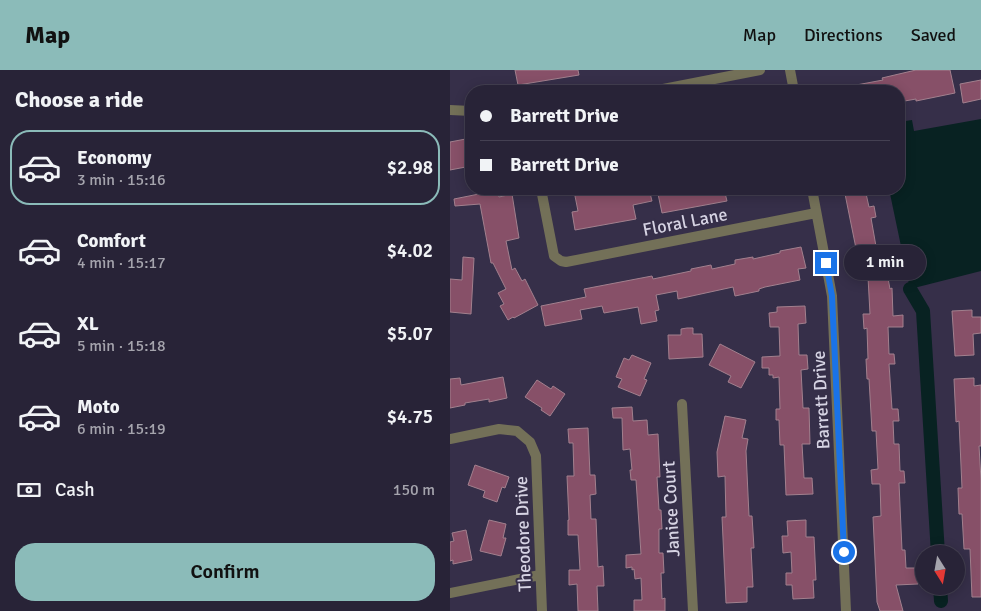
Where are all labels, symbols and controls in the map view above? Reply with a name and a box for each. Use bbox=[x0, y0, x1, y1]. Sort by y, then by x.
text: Map bbox=[25, 20, 70, 50]
text: Map bbox=[743, 24, 776, 46]
text: Directions bbox=[804, 24, 883, 46]
text: Saved bbox=[911, 24, 956, 46]
text: Choose a ride bbox=[15, 86, 143, 113]
text: Barrett Drive bbox=[510, 104, 619, 128]
icon: car bbox=[17, 145, 62, 190]
text: Economy bbox=[77, 146, 151, 170]
text: Barrett Drive bbox=[510, 153, 619, 177]
text: $2.98 bbox=[387, 156, 433, 180]
text: 3 min · 15:16 bbox=[77, 170, 166, 190]
street label: Floral Lane bbox=[641, 203, 729, 241]
icon: car bbox=[17, 228, 62, 273]
text: Comfort bbox=[77, 229, 146, 253]
text: $4.02 bbox=[387, 239, 433, 263]
callout: 1 min bbox=[844, 246, 926, 280]
route end bbox=[815, 252, 837, 274]
text: 1 min bbox=[866, 252, 904, 272]
text: 4 min · 15:17 bbox=[77, 253, 166, 273]
icon: car bbox=[17, 311, 62, 356]
text: XL bbox=[77, 312, 99, 336]
text: $5.07 bbox=[387, 322, 433, 346]
text: 5 min · 15:18 bbox=[77, 336, 166, 356]
street label: Barrett Drive bbox=[807, 350, 835, 450]
icon: car bbox=[17, 394, 62, 439]
text: Moto bbox=[77, 395, 120, 419]
text: $4.75 bbox=[387, 405, 433, 429]
text: 6 min · 15:19 bbox=[77, 419, 166, 439]
street label: Janice Court bbox=[658, 460, 684, 558]
icon: cash bbox=[15, 476, 43, 504]
street label: Theodore Drive bbox=[510, 476, 536, 592]
text: Cash bbox=[55, 478, 95, 502]
text: 150 m bbox=[393, 480, 435, 500]
route start bbox=[833, 541, 855, 563]
button: Confirm bbox=[15, 543, 435, 601]
north arrow bbox=[915, 545, 965, 595]
map controls bbox=[915, 545, 965, 595]

